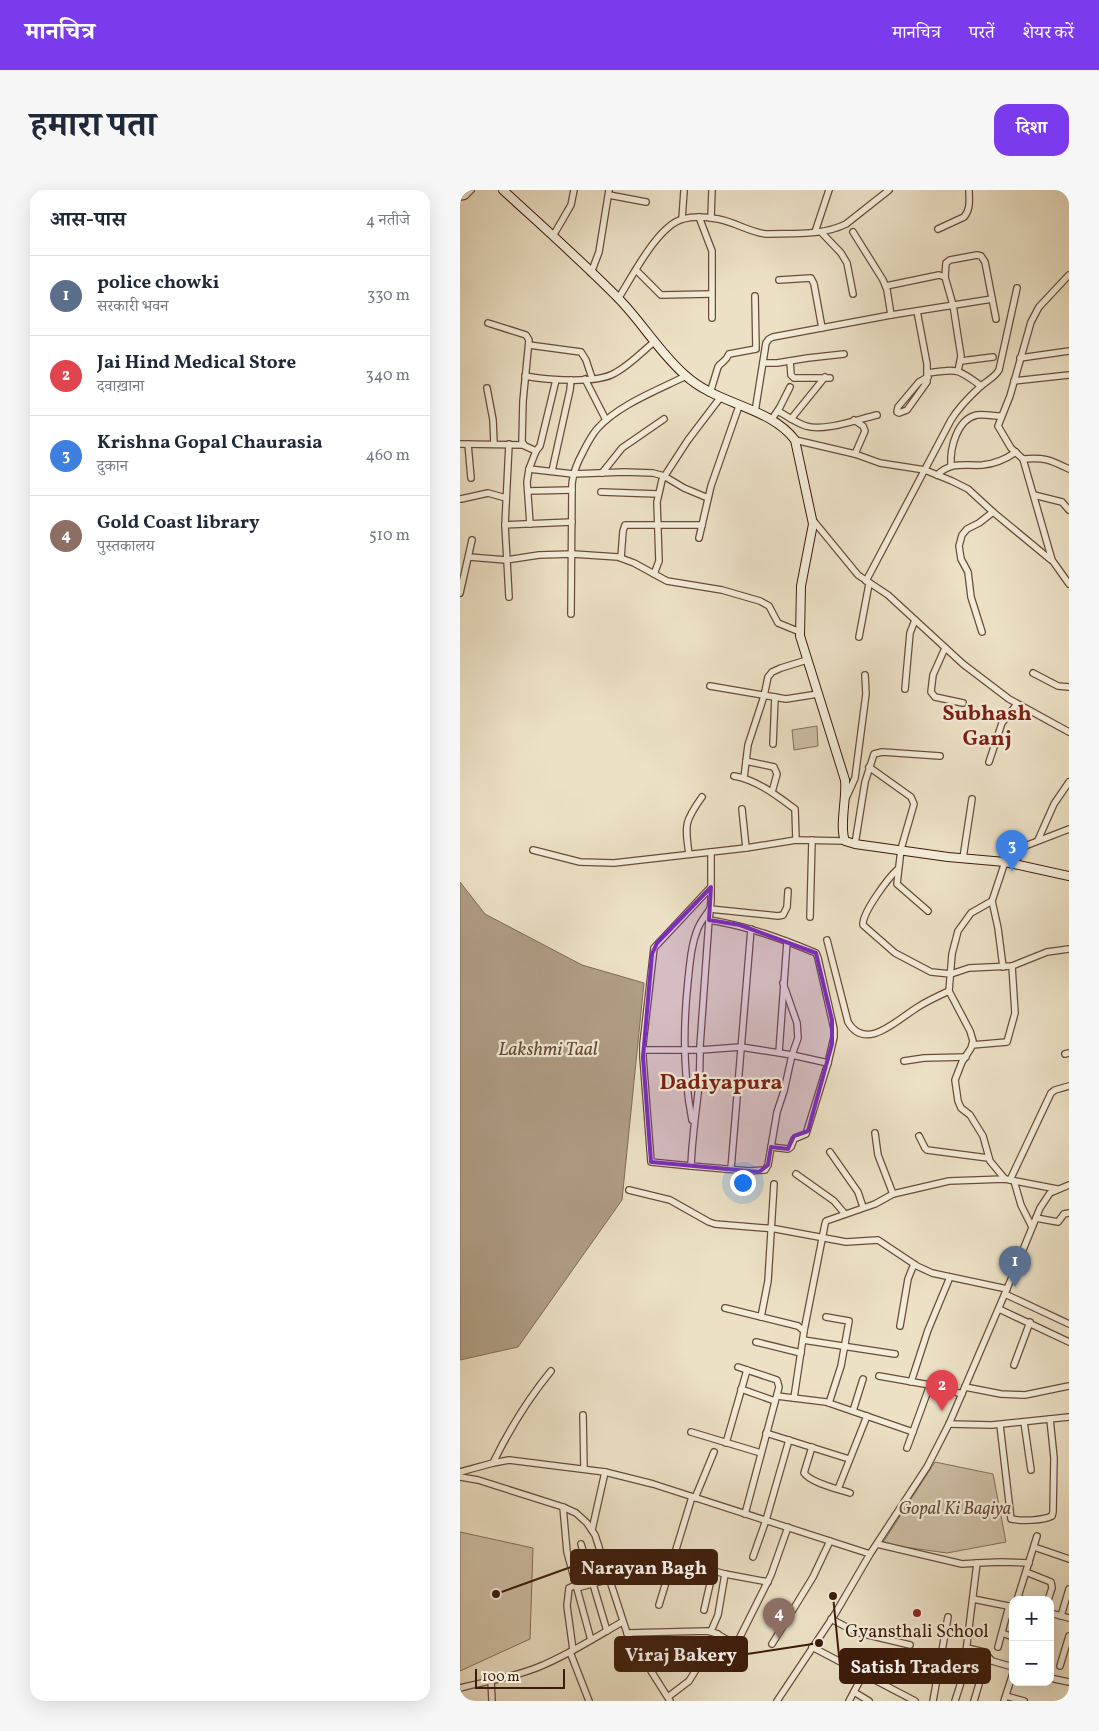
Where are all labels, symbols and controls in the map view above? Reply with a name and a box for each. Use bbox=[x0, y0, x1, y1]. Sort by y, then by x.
text: मानचित्र bbox=[25, 16, 95, 50]
text: मानचित्र bbox=[892, 21, 941, 46]
text: परतें bbox=[969, 21, 995, 46]
text: शेयर करें bbox=[1023, 21, 1074, 46]
text: हमारा पता bbox=[30, 103, 156, 151]
button: दिशा bbox=[994, 104, 1069, 156]
text: आस-पास bbox=[50, 206, 126, 235]
text: 4 नतीजे bbox=[366, 210, 410, 232]
text: police chowki bbox=[97, 270, 219, 296]
text: 1 bbox=[63, 285, 69, 307]
text: 330 m bbox=[367, 285, 410, 307]
text: सरकारी भवन bbox=[97, 296, 169, 318]
text: Jai Hind Medical Store bbox=[97, 350, 296, 376]
text: 2 bbox=[62, 365, 70, 387]
text: 340 m bbox=[366, 365, 410, 387]
text: दवाख़ाना bbox=[97, 376, 144, 398]
text: Krishna Gopal Chaurasia bbox=[97, 430, 323, 456]
text: 3 bbox=[62, 445, 70, 467]
text: 460 m bbox=[366, 445, 410, 467]
text: दुकान bbox=[97, 456, 128, 478]
text: Gold Coast library bbox=[97, 510, 260, 536]
text: 4 bbox=[61, 525, 71, 547]
text: 510 m bbox=[369, 525, 410, 547]
text: पुस्तकालय bbox=[97, 536, 155, 558]
district label: Subhash Ganj bbox=[942, 699, 1032, 755]
pin: 3 bbox=[996, 830, 1028, 871]
water label: Lakshmi Taal bbox=[498, 1037, 598, 1063]
district label: Dadiyapura bbox=[659, 1068, 783, 1099]
your location bbox=[730, 1170, 756, 1196]
pin: 1 bbox=[999, 1246, 1031, 1287]
pin: 2 bbox=[926, 1370, 958, 1411]
park label: Gopal Ki Bagiya bbox=[899, 1497, 1011, 1522]
callout: Narayan Bagh bbox=[571, 1550, 717, 1584]
text: Narayan Bagh bbox=[581, 1556, 707, 1582]
map controls bbox=[1009, 1596, 1054, 1686]
button: + bbox=[1009, 1596, 1054, 1641]
pin: 4 bbox=[763, 1598, 795, 1639]
marker: Gyansthali School bbox=[911, 1607, 923, 1619]
place label: Gyansthali School bbox=[845, 1620, 989, 1645]
callout: Viraj Bakery bbox=[615, 1637, 747, 1671]
button: − bbox=[1009, 1641, 1054, 1686]
text: Viraj Bakery bbox=[625, 1643, 737, 1669]
callout: Satish Traders bbox=[840, 1649, 990, 1683]
text: Satish Traders bbox=[851, 1655, 980, 1681]
scale bar bbox=[475, 1666, 565, 1689]
text: 100 m bbox=[482, 1668, 520, 1687]

